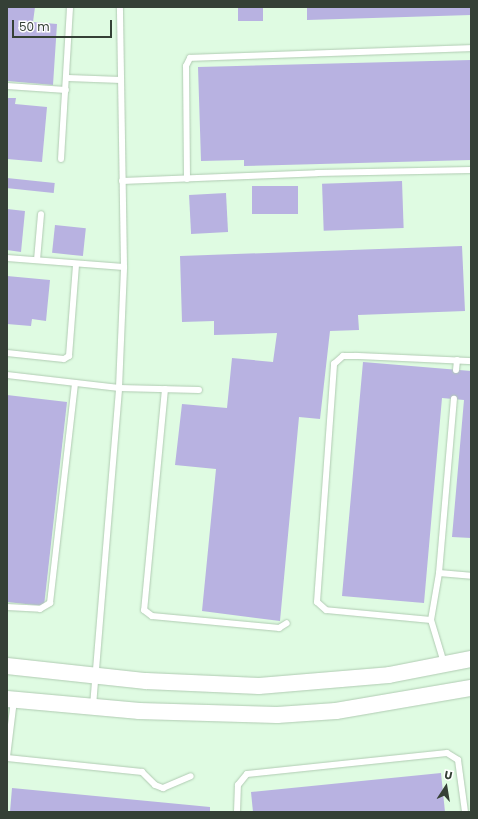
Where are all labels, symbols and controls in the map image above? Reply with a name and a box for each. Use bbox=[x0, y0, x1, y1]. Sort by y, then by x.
scale bar bbox=[14, 12, 114, 38]
text: 50 m bbox=[19, 18, 50, 35]
north arrow bbox=[426, 767, 466, 807]
text: U bbox=[443, 767, 454, 784]

